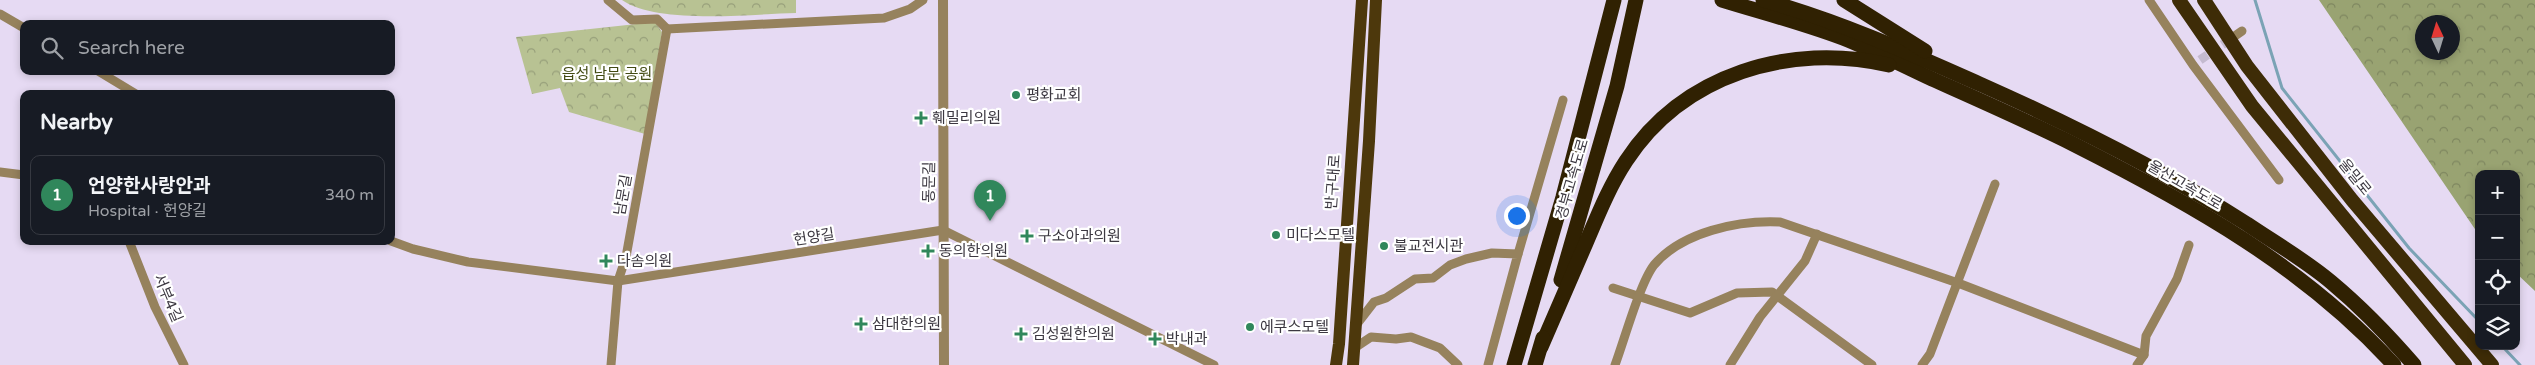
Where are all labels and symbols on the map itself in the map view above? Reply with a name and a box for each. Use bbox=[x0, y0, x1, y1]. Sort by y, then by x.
north arrow bbox=[2415, 15, 2460, 60]
park label: 읍성 남문 공원 bbox=[562, 65, 652, 83]
place label: 평화교회 bbox=[1026, 86, 1081, 104]
marker: 평화교회 bbox=[1010, 89, 1022, 101]
place label: 훼밀리의원 bbox=[932, 109, 1001, 127]
marker: 훼밀리의원 bbox=[914, 111, 928, 125]
street label: 경부고속도로 bbox=[1552, 137, 1592, 221]
street label: 반구대로 bbox=[1322, 154, 1344, 210]
street label: 울밀로 bbox=[2335, 155, 2375, 199]
street label: 울산고속도로 bbox=[2145, 157, 2225, 213]
street label: 동문길 bbox=[920, 161, 938, 203]
street label: 남문길 bbox=[611, 173, 635, 217]
pin: 1 bbox=[974, 180, 1006, 221]
your location bbox=[1504, 203, 1530, 229]
street label: 헌양길 bbox=[792, 225, 836, 249]
place label: 미다스모텔 bbox=[1286, 226, 1355, 244]
place label: 구소아과의원 bbox=[1038, 227, 1121, 245]
marker: 구소아과의원 bbox=[1020, 229, 1034, 243]
marker: 미다스모텔 bbox=[1270, 229, 1282, 241]
place label: 불교전시관 bbox=[1394, 237, 1463, 255]
marker: 불교전시관 bbox=[1378, 240, 1390, 252]
place label: 동의한의원 bbox=[939, 242, 1008, 260]
marker: 동의한의원 bbox=[921, 244, 935, 258]
place label: 다솜의원 bbox=[617, 252, 672, 270]
marker: 다솜의원 bbox=[599, 254, 613, 268]
street label: 서부4길 bbox=[150, 271, 186, 325]
place label: 삼대한의원 bbox=[872, 315, 941, 333]
marker: 삼대한의원 bbox=[854, 317, 868, 331]
place label: 에쿠스모텔 bbox=[1260, 318, 1329, 336]
marker: 에쿠스모텔 bbox=[1244, 321, 1256, 333]
place label: 김성원한의원 bbox=[1032, 325, 1115, 343]
marker: 김성원한의원 bbox=[1014, 327, 1028, 341]
place label: 박내과 bbox=[1166, 330, 1208, 348]
marker: 박내과 bbox=[1148, 332, 1162, 346]

